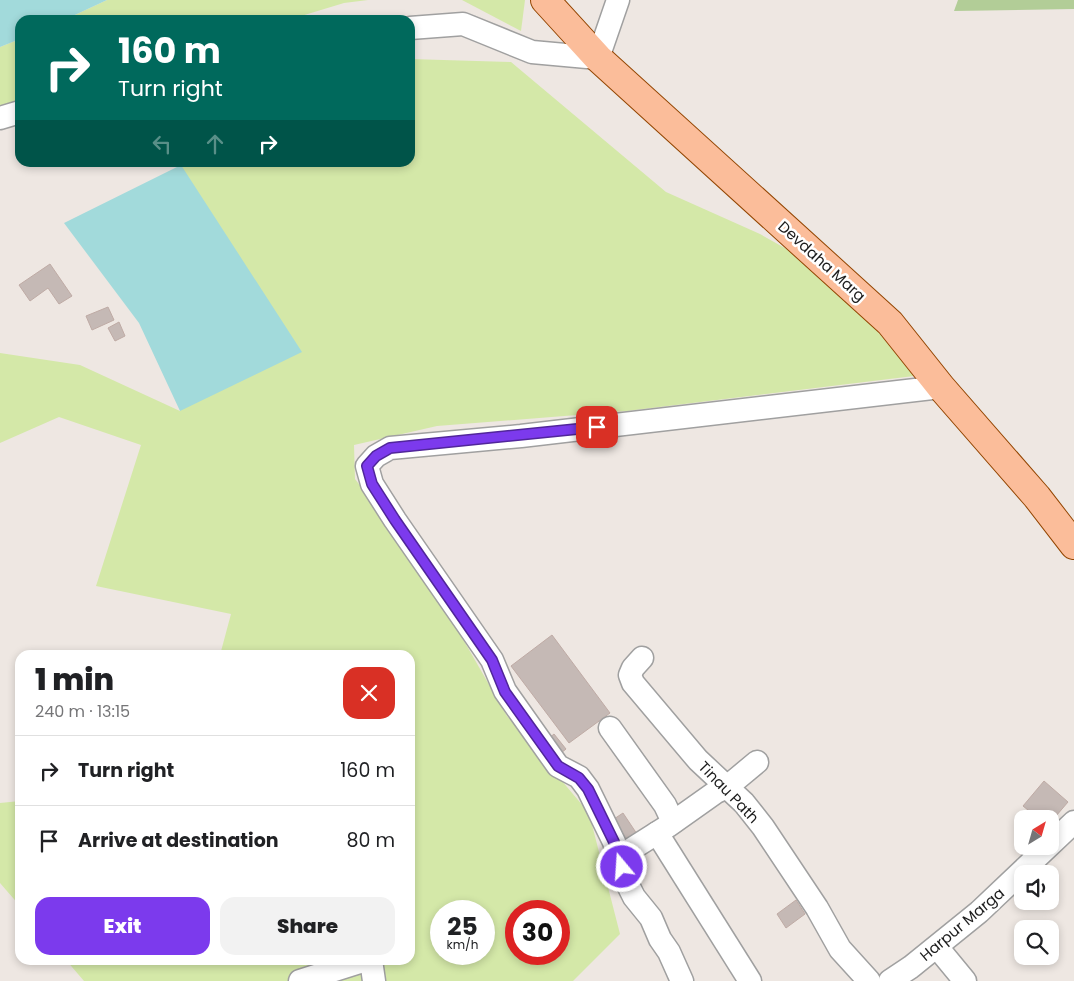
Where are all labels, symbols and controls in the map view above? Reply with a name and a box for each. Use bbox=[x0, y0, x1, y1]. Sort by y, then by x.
text: 160 m bbox=[118, 26, 221, 75]
icon: right bbox=[35, 35, 100, 100]
text: Turn right bbox=[118, 73, 223, 104]
icon: left bbox=[148, 130, 176, 158]
icon: ahead bbox=[201, 130, 229, 158]
icon: right bbox=[254, 130, 282, 158]
street label: Devdaha Marg bbox=[774, 216, 870, 306]
pin bbox=[576, 406, 618, 448]
icon: arrive bbox=[583, 413, 611, 441]
text: 1 min bbox=[35, 658, 114, 701]
button: close bbox=[343, 667, 395, 719]
text: 240 m · 13:15 bbox=[35, 700, 130, 723]
street label: Tinau Path bbox=[694, 756, 764, 828]
icon: right bbox=[35, 757, 63, 785]
text: Turn right bbox=[78, 757, 174, 784]
text: 160 m bbox=[340, 757, 395, 784]
north arrow bbox=[1014, 810, 1059, 855]
map controls bbox=[1014, 810, 1059, 965]
icon: arrive bbox=[35, 827, 63, 855]
text: Arrive at destination bbox=[78, 827, 279, 854]
text: 80 m bbox=[346, 827, 395, 854]
position arrow bbox=[595, 840, 647, 892]
button: sound bbox=[1014, 865, 1059, 910]
street label: Harpur Marga bbox=[915, 882, 1009, 966]
button: Exit bbox=[35, 897, 210, 955]
button: Share bbox=[220, 897, 395, 955]
speed limit sign: 30 bbox=[505, 900, 570, 965]
text: 25 bbox=[447, 909, 478, 944]
button: search bbox=[1014, 920, 1059, 965]
text: km/h bbox=[447, 936, 478, 953]

